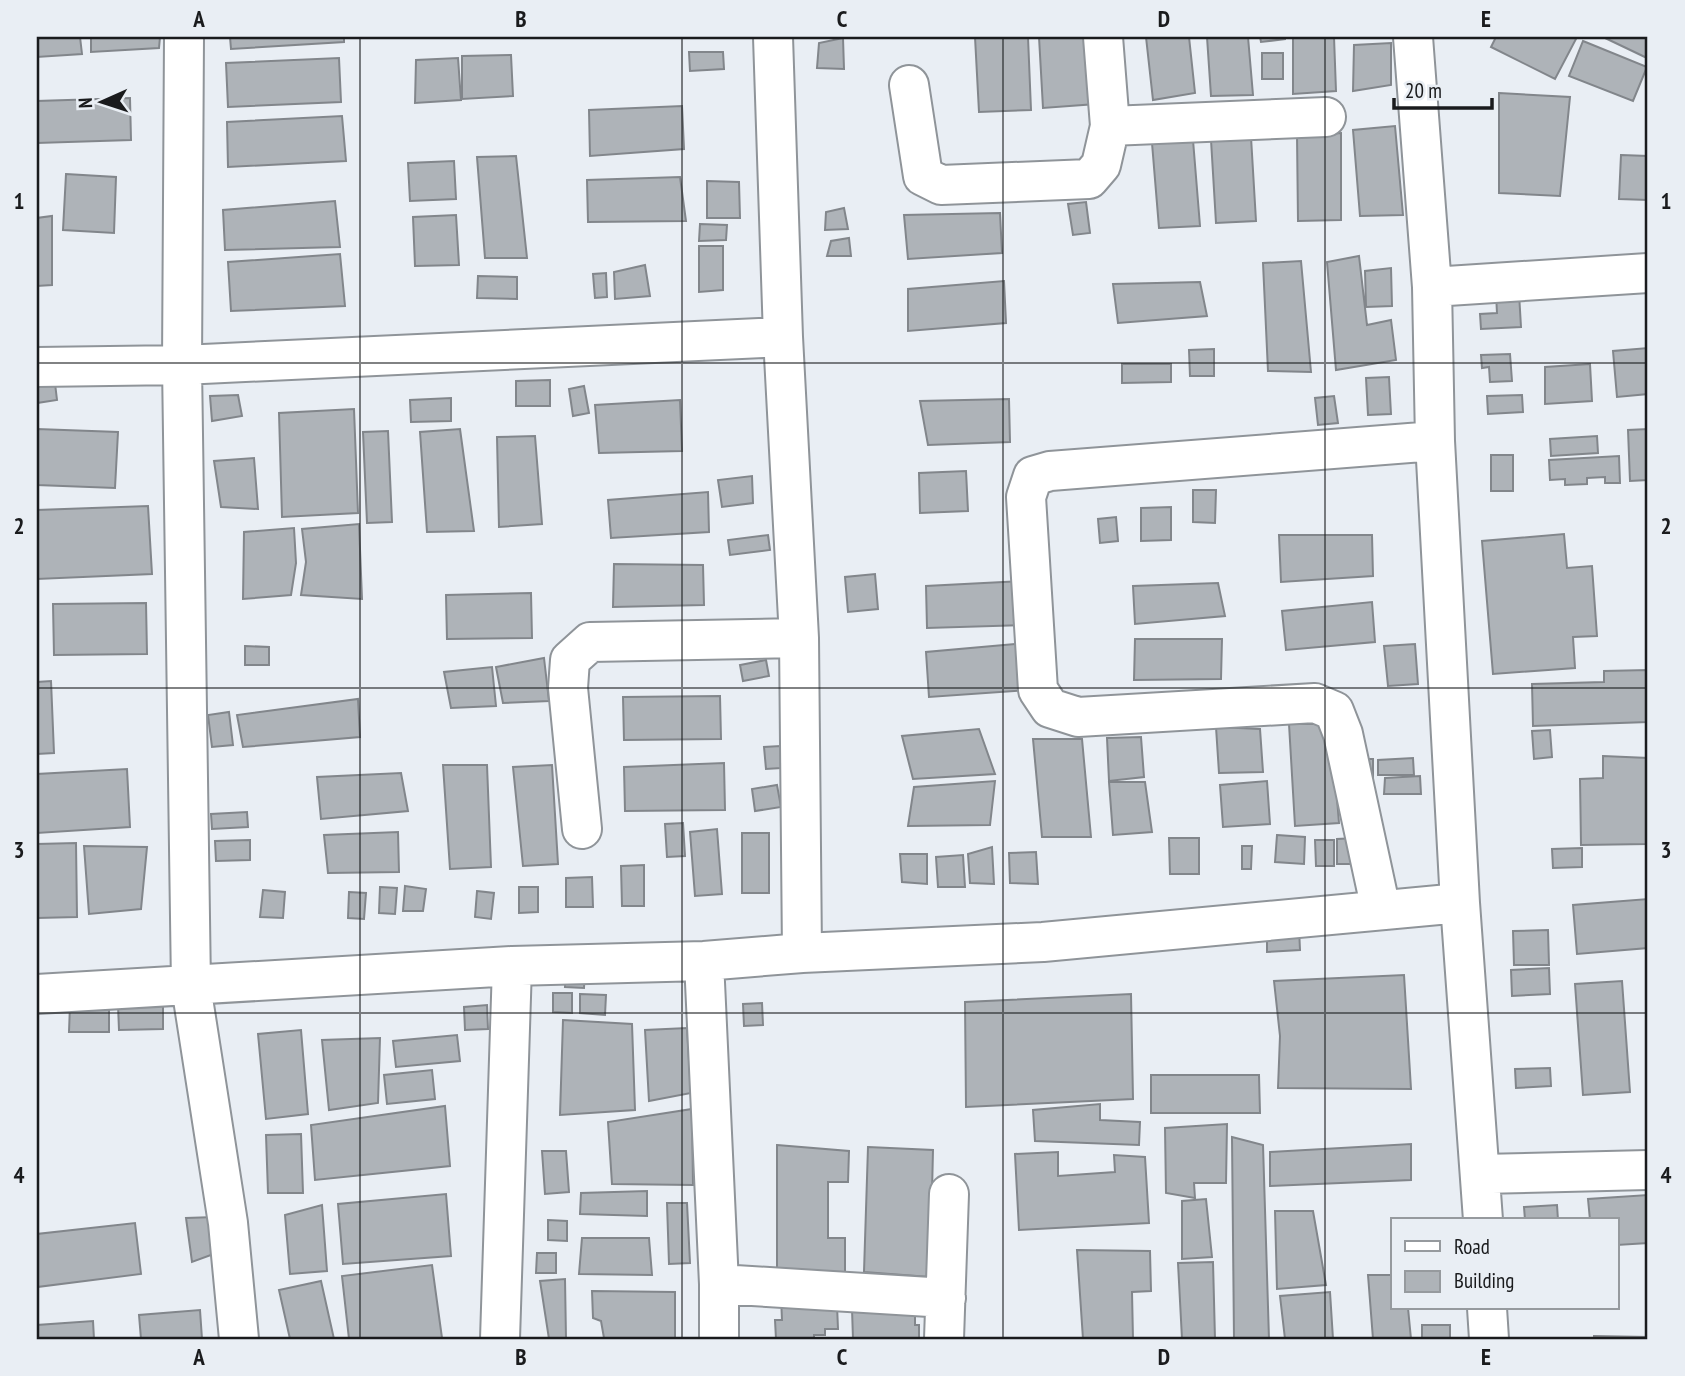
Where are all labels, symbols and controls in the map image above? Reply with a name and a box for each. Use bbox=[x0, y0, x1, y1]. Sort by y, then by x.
text: A bbox=[192, 4, 205, 33]
text: B bbox=[515, 4, 527, 33]
text: C bbox=[837, 4, 848, 33]
text: D bbox=[1158, 4, 1170, 33]
text: E bbox=[1481, 4, 1491, 33]
north arrow bbox=[66, 66, 136, 136]
scale bar bbox=[1394, 66, 1492, 110]
text: 20 m bbox=[1405, 77, 1442, 104]
text: N bbox=[73, 97, 97, 109]
text: 1 bbox=[14, 186, 25, 215]
text: 1 bbox=[1661, 186, 1672, 215]
text: 2 bbox=[14, 511, 25, 540]
text: 2 bbox=[1661, 511, 1672, 540]
text: 3 bbox=[14, 835, 25, 864]
text: 3 bbox=[1661, 835, 1672, 864]
text: 4 bbox=[14, 1160, 25, 1189]
text: 4 bbox=[1661, 1160, 1672, 1189]
legend bbox=[1391, 1218, 1618, 1310]
text: Road bbox=[1454, 1233, 1490, 1260]
text: Building bbox=[1454, 1267, 1514, 1294]
text: A bbox=[192, 1342, 205, 1371]
text: B bbox=[515, 1342, 527, 1371]
text: C bbox=[837, 1342, 848, 1371]
text: D bbox=[1158, 1342, 1170, 1371]
text: E bbox=[1481, 1342, 1491, 1371]

